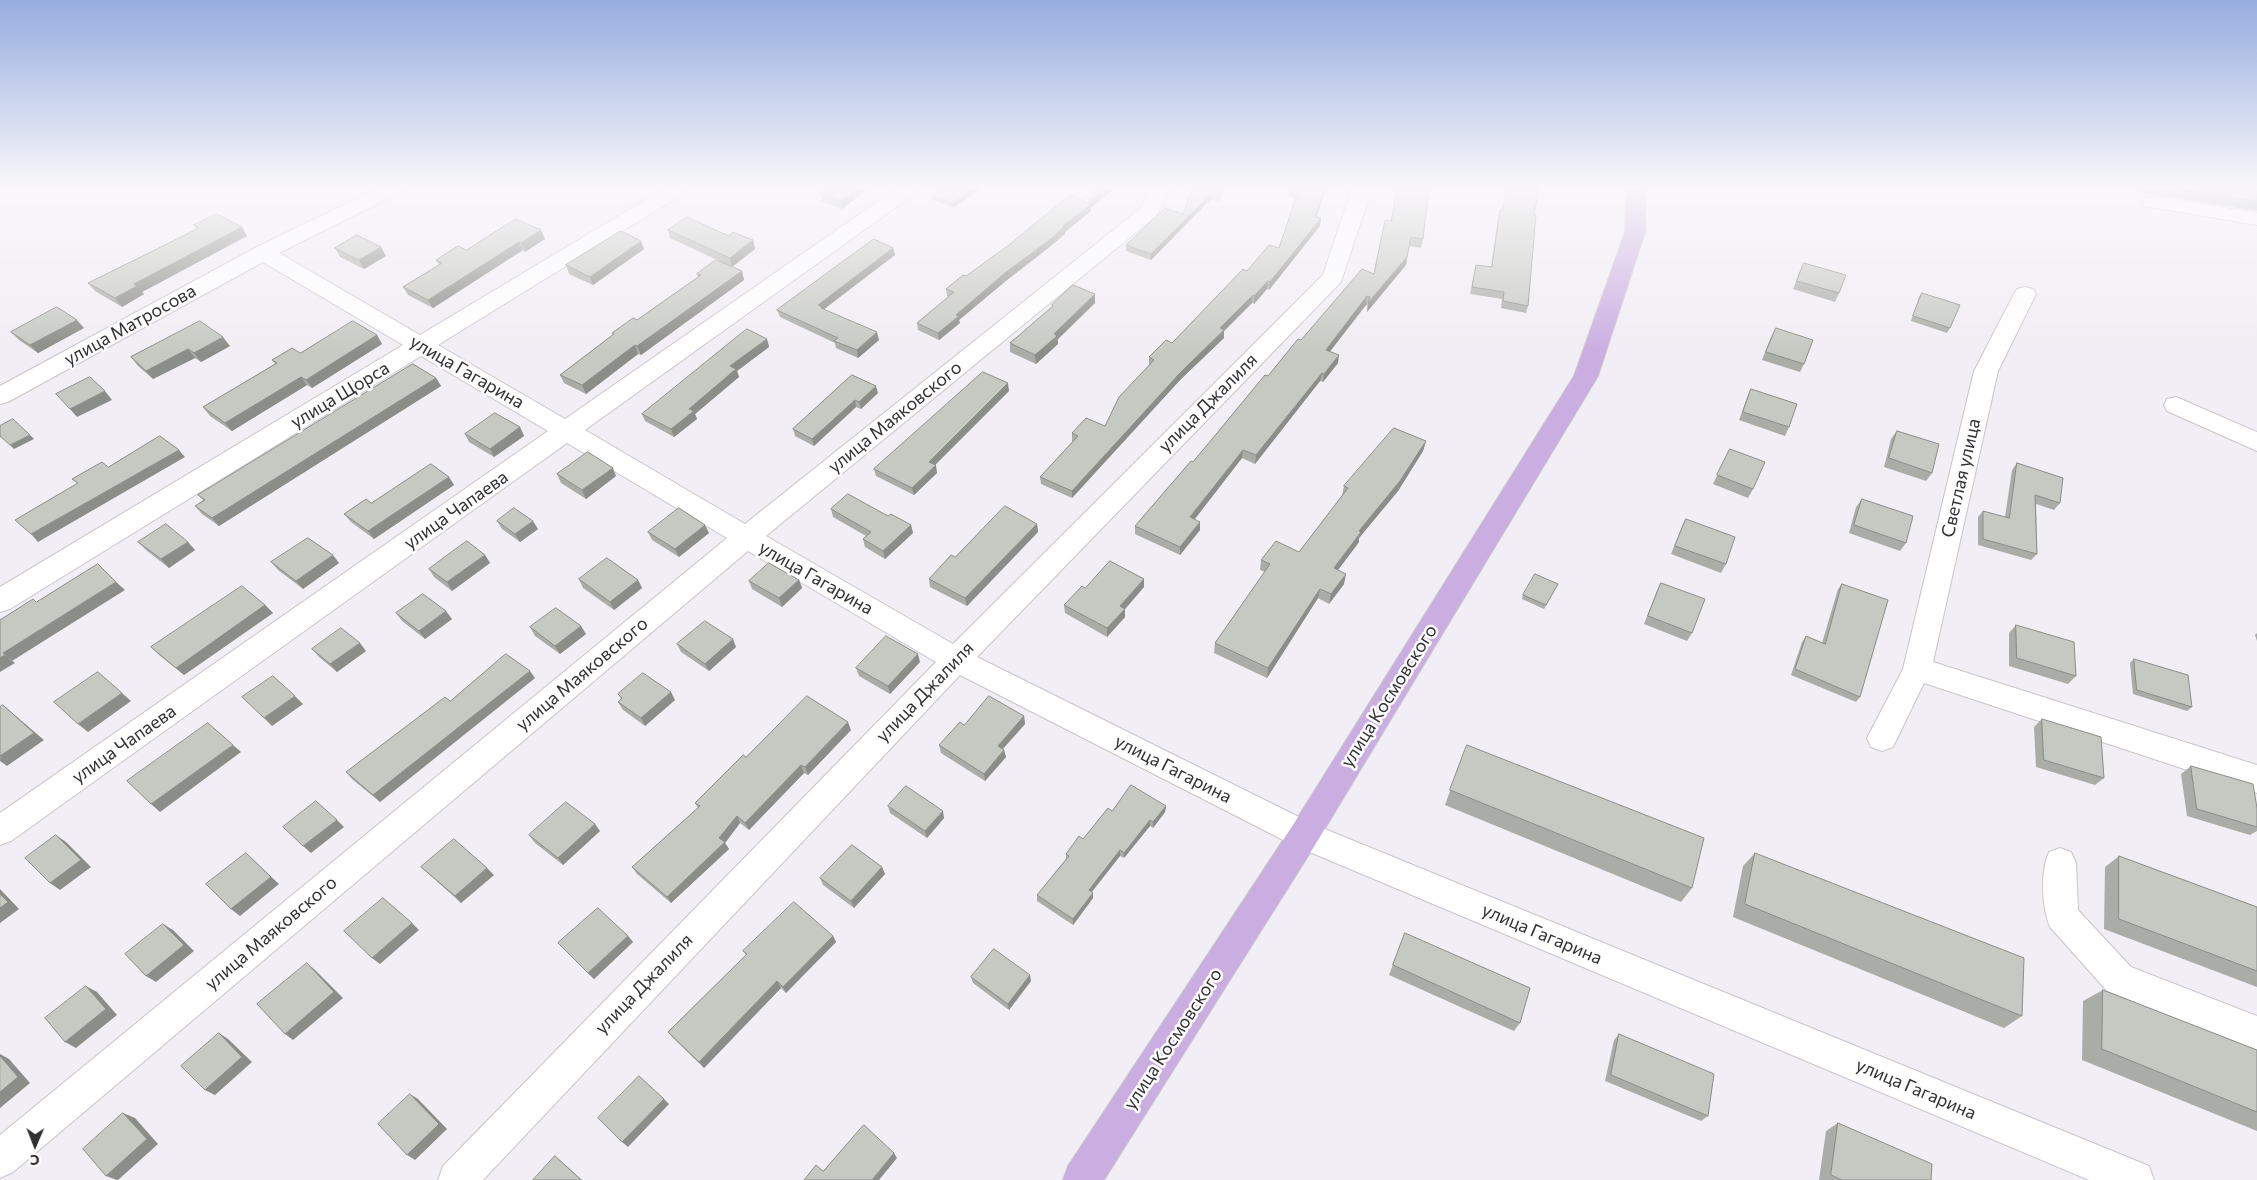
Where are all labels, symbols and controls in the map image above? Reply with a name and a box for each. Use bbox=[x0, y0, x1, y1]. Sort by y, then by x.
street label: улица Матросова bbox=[60, 280, 200, 370]
street label: улица Гагарина bbox=[406, 331, 528, 413]
street label: улица Джалиля bbox=[1154, 349, 1262, 457]
street label: улица Щорса bbox=[287, 357, 393, 433]
street label: улица Маяковского bbox=[824, 357, 966, 477]
street label: Светлая улица bbox=[1937, 416, 1985, 540]
street label: улица Чапаева bbox=[400, 466, 512, 554]
street label: улица Гагарина bbox=[755, 537, 877, 619]
street label: улица Маяковского bbox=[512, 613, 652, 735]
street label: улица Космовского bbox=[1336, 621, 1442, 771]
street label: улица Джалиля bbox=[872, 637, 978, 747]
street label: улица Чапаева bbox=[68, 700, 180, 788]
street label: улица Гагарина bbox=[1111, 730, 1235, 808]
street label: улица Маяковского bbox=[201, 872, 341, 994]
street label: улица Гагарина bbox=[1479, 899, 1605, 969]
street label: улица Джалиля bbox=[591, 929, 697, 1039]
street label: улица Космовского bbox=[1119, 964, 1227, 1114]
street label: улица Гагарина bbox=[1853, 1054, 1979, 1124]
north arrow bbox=[10, 1120, 60, 1170]
text: С bbox=[30, 1152, 40, 1169]

